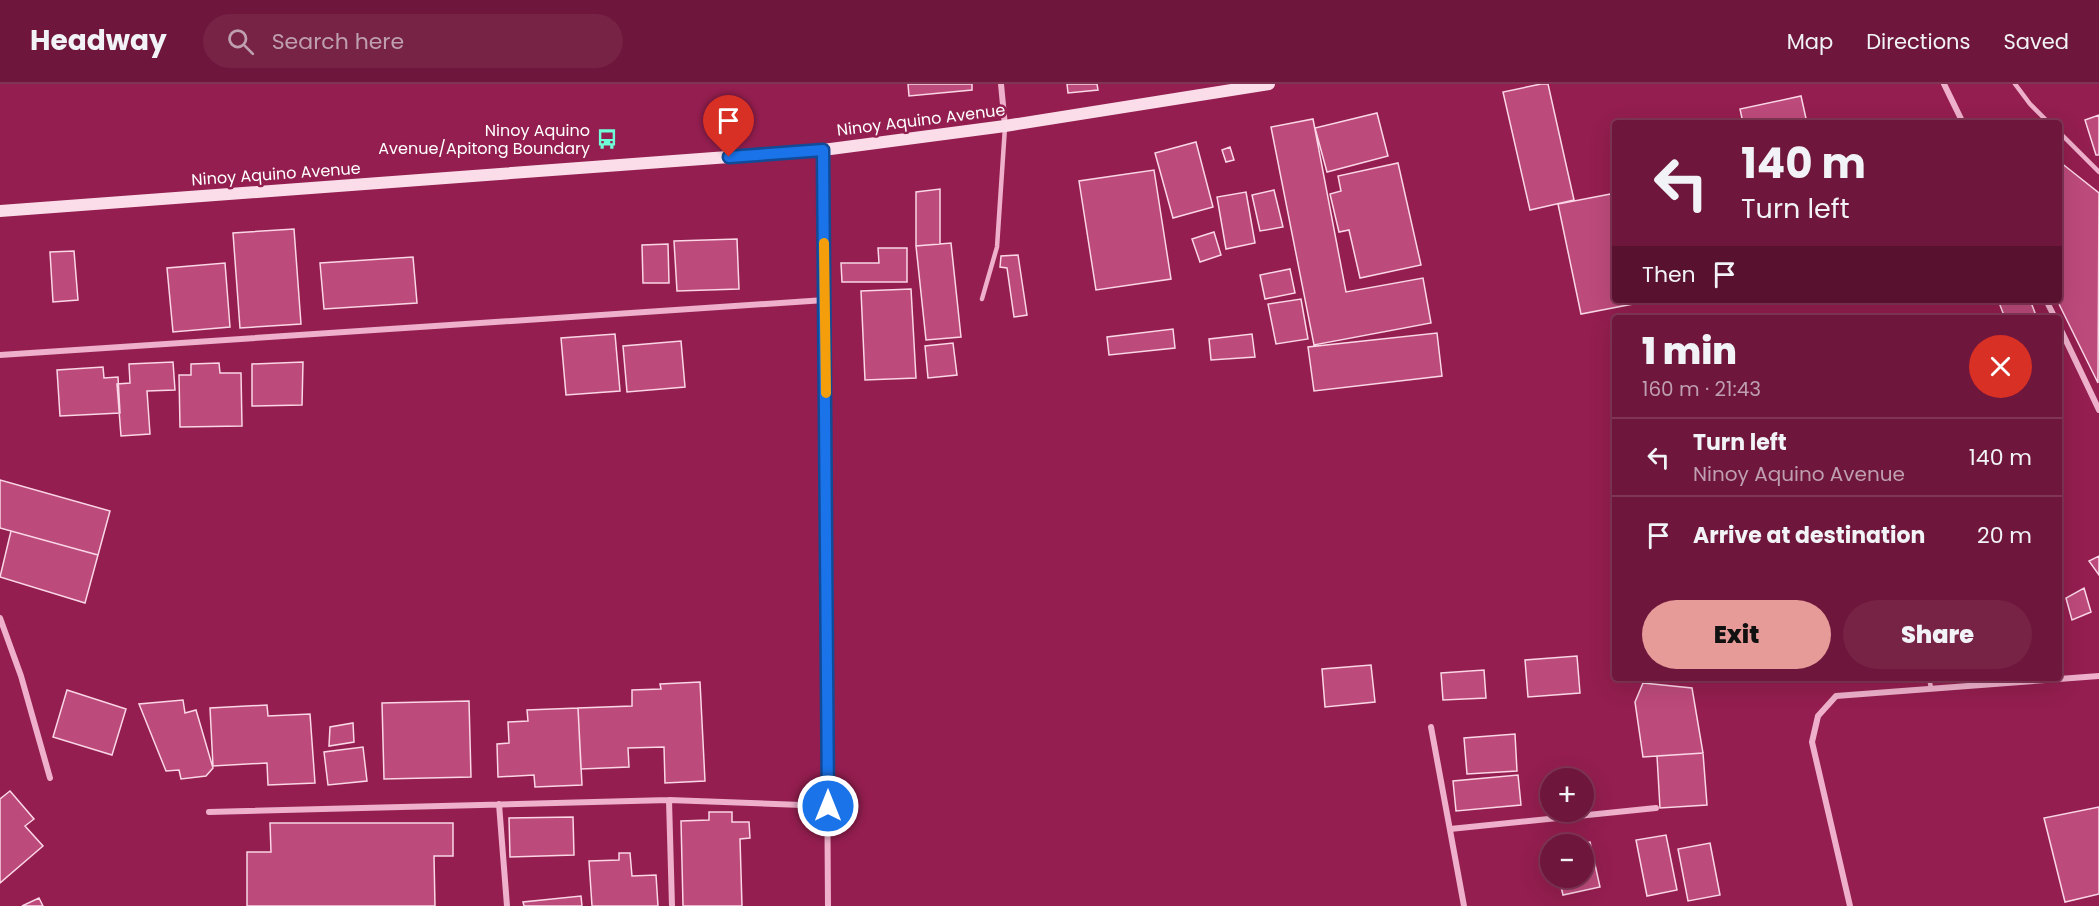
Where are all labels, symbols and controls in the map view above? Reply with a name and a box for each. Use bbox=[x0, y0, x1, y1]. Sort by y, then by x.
search box bbox=[203, 14, 623, 68]
text: Headway bbox=[30, 21, 167, 60]
icon: search bbox=[224, 25, 257, 58]
text: Search here bbox=[272, 26, 404, 57]
text: Map bbox=[1787, 27, 1833, 56]
text: Directions bbox=[1866, 27, 1970, 56]
text: Saved bbox=[2003, 27, 2069, 56]
pin bbox=[703, 95, 754, 157]
street label: Ninoy Aquino Avenue bbox=[835, 98, 1007, 142]
icon: arrive bbox=[712, 104, 745, 137]
place label: Ninoy Aquino Avenue/Apitong Boundary bbox=[378, 119, 590, 160]
bus stop icon: Ninoy Aquino Avenue/Apitong Boundary bbox=[595, 127, 619, 151]
text: 140 m bbox=[1741, 134, 1866, 193]
icon: left bbox=[1642, 144, 1720, 222]
street label: Ninoy Aquino Avenue bbox=[191, 157, 361, 191]
text: Turn left bbox=[1741, 190, 1850, 227]
icon: arrive bbox=[1708, 258, 1741, 291]
text: Then bbox=[1642, 259, 1696, 290]
text: 1 min bbox=[1642, 326, 1737, 377]
button: close bbox=[1969, 335, 2032, 398]
text: 160 m · 21:43 bbox=[1642, 375, 1761, 403]
text: Turn left bbox=[1693, 427, 1787, 458]
icon: left bbox=[1642, 441, 1675, 474]
text: 140 m bbox=[1969, 442, 2032, 473]
text: Ninoy Aquino Avenue bbox=[1693, 460, 1905, 488]
icon: arrive bbox=[1642, 519, 1675, 552]
text: Arrive at destination bbox=[1693, 520, 1925, 551]
text: 20 m bbox=[1977, 520, 2032, 551]
button: Exit bbox=[1642, 600, 1831, 669]
button: Share bbox=[1843, 600, 2032, 669]
map controls bbox=[1540, 768, 1594, 888]
button: + bbox=[1540, 768, 1594, 822]
position arrow bbox=[796, 774, 860, 838]
button: − bbox=[1540, 834, 1594, 888]

